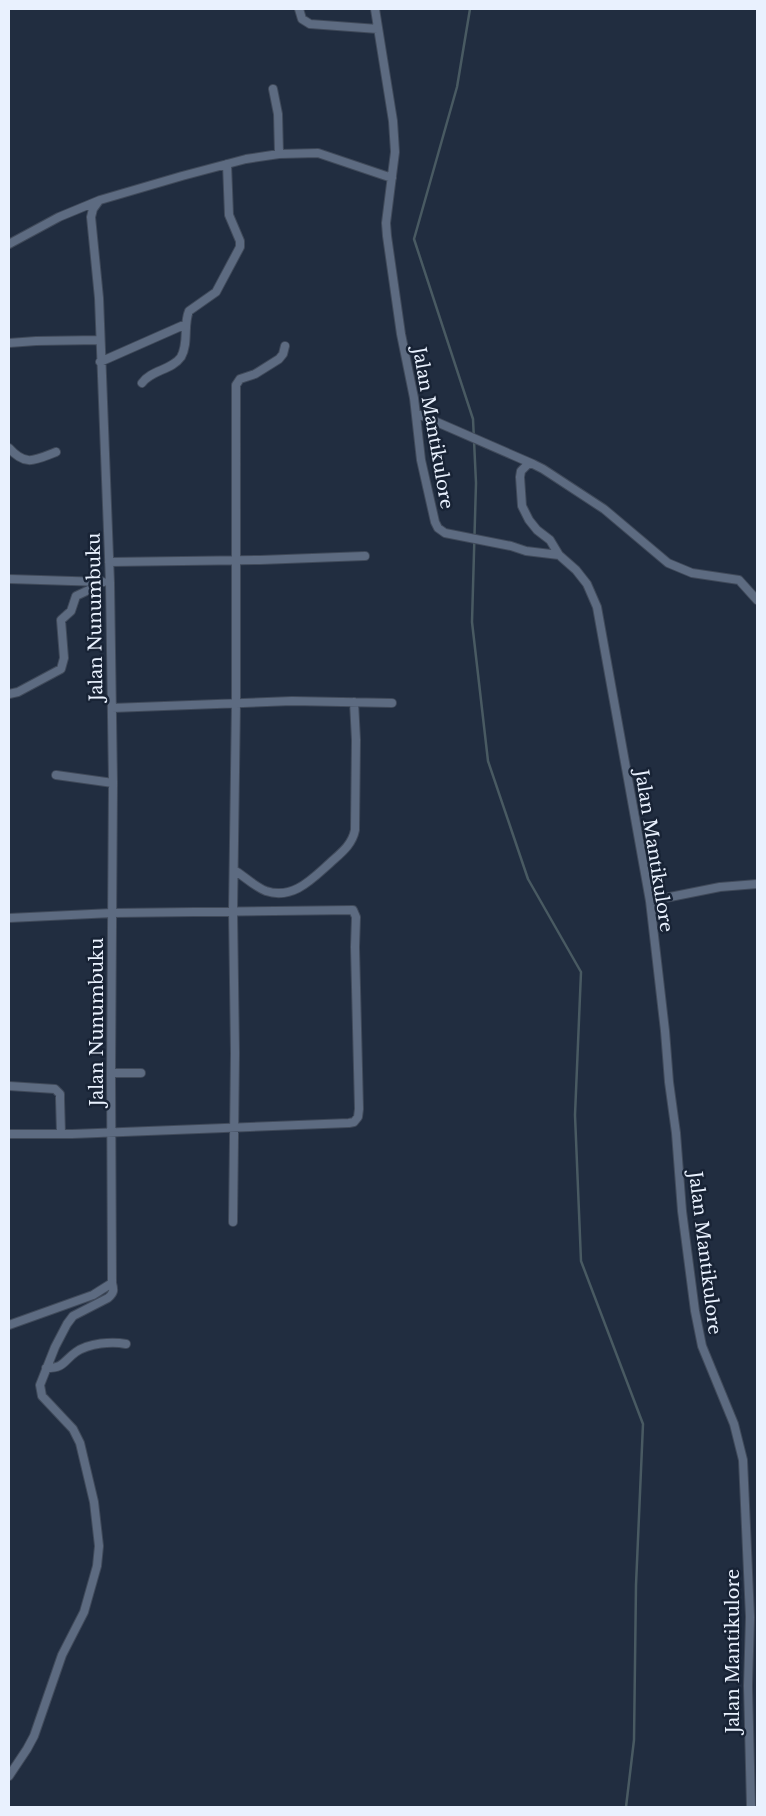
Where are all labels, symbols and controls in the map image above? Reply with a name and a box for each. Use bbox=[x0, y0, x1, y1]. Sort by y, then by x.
street label: Jalan Mantikulore bbox=[408, 343, 458, 511]
street label: Jalan Nunumbuku bbox=[83, 533, 108, 703]
street label: Jalan Mantikulore bbox=[630, 766, 678, 934]
street label: Jalan Nunumbuku bbox=[86, 938, 108, 1108]
street label: Jalan Mantikulore bbox=[684, 1168, 726, 1336]
street label: Jalan Mantikulore bbox=[722, 1569, 744, 1735]

